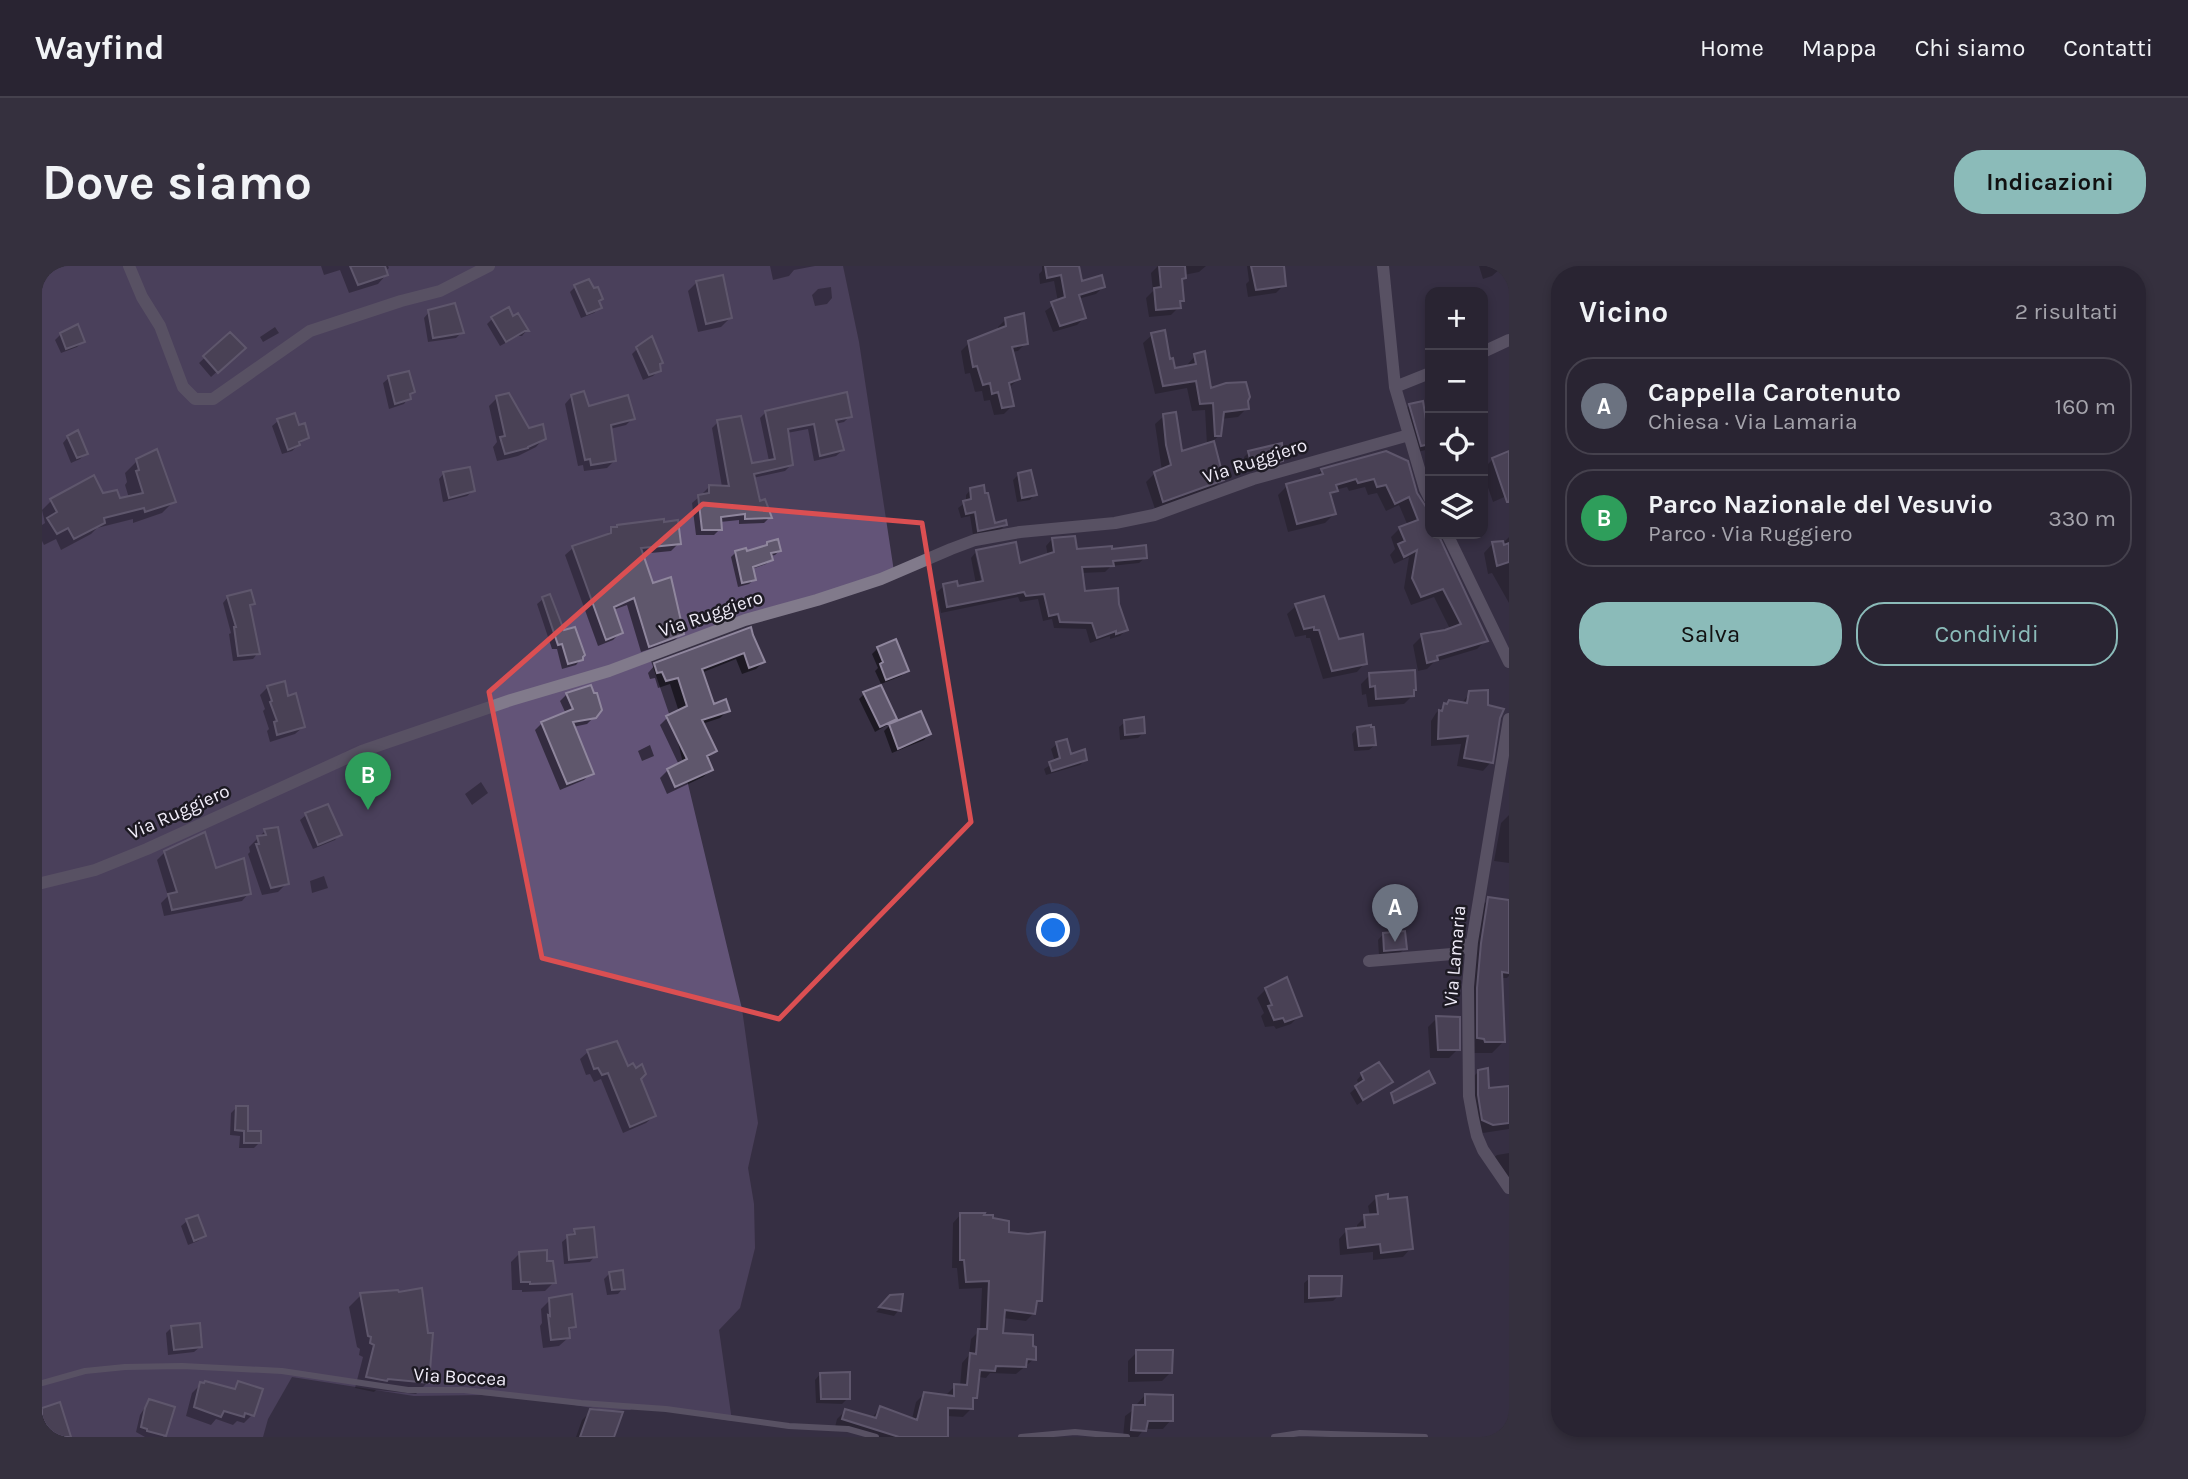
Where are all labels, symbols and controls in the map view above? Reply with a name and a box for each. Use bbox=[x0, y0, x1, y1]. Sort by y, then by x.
text: Wayfind bbox=[35, 29, 165, 67]
text: Home bbox=[1700, 34, 1764, 62]
text: Mappa bbox=[1802, 34, 1877, 62]
text: Chi siamo bbox=[1915, 34, 2025, 62]
text: Contatti bbox=[2063, 34, 2153, 62]
button: Indicazioni bbox=[1954, 150, 2146, 214]
text: Dove siamo bbox=[42, 154, 312, 211]
map controls bbox=[1425, 287, 1488, 539]
button: + bbox=[1425, 287, 1488, 350]
text: Vicino bbox=[1579, 294, 1668, 330]
text: 2 risultati bbox=[2015, 298, 2118, 325]
button: − bbox=[1425, 350, 1488, 413]
text: Cappella Carotenuto bbox=[1648, 377, 1901, 408]
text: A bbox=[1597, 393, 1611, 420]
text: 160 m bbox=[2055, 393, 2116, 420]
text: Chiesa · Via Lamaria bbox=[1648, 408, 1858, 435]
button: locate bbox=[1425, 413, 1488, 476]
street label: Via Ruggiero bbox=[1200, 434, 1310, 488]
button: layers bbox=[1425, 476, 1488, 539]
text: Parco Nazionale del Vesuvio bbox=[1648, 489, 1993, 520]
text: B bbox=[1597, 505, 1611, 532]
text: 330 m bbox=[2048, 505, 2116, 532]
text: Parco · Via Ruggiero bbox=[1648, 520, 1853, 547]
street label: Via Ruggiero bbox=[656, 586, 766, 642]
button: Salva bbox=[1579, 602, 1842, 666]
button: Condividi bbox=[1856, 602, 2118, 666]
pin: B bbox=[345, 752, 391, 810]
street label: Via Ruggiero bbox=[125, 780, 233, 844]
pin: A bbox=[1372, 884, 1418, 942]
street label: Via Lamaria bbox=[1440, 904, 1470, 1008]
your location bbox=[1036, 913, 1070, 947]
street label: Via Boccea bbox=[413, 1364, 507, 1390]

